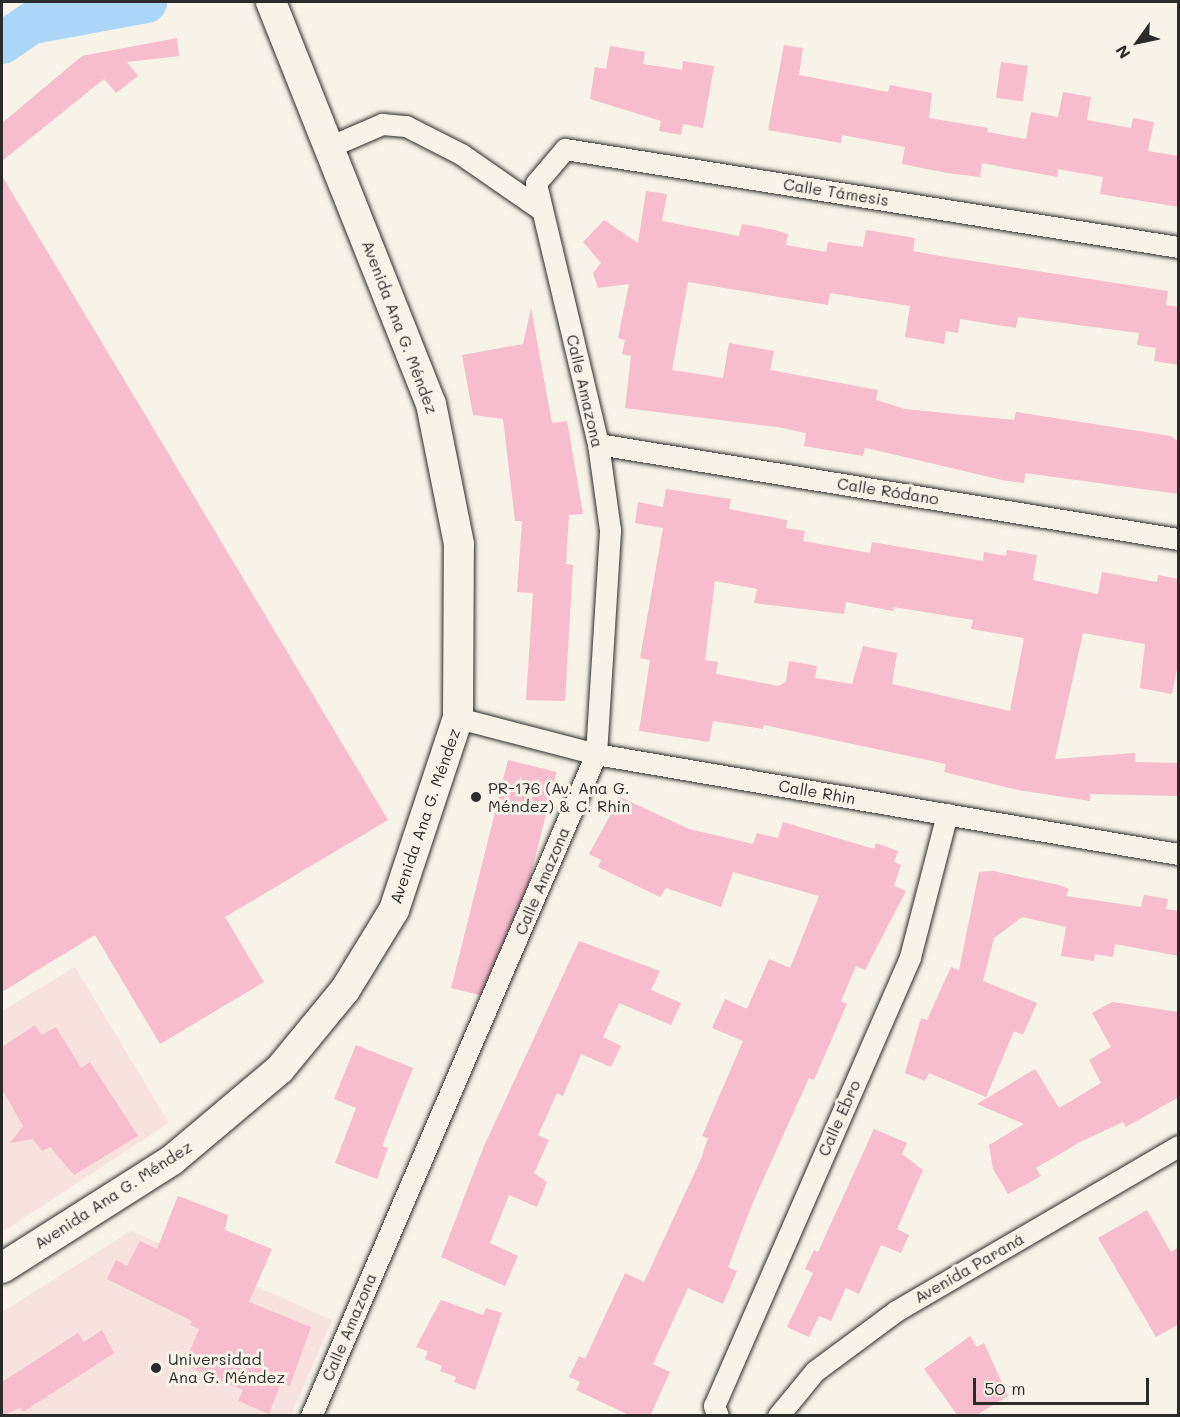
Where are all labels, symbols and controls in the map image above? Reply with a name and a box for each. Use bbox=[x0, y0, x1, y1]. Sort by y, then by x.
north arrow bbox=[1108, 12, 1168, 72]
text: N bbox=[1110, 41, 1135, 63]
street label: Calle Támesis bbox=[782, 174, 890, 210]
street label: Avenida Ana G. Méndez bbox=[358, 238, 442, 416]
street label: Calle Amazona bbox=[563, 333, 607, 449]
street label: Calle Ródano bbox=[836, 473, 940, 509]
street label: Avenida Ana G. Méndez bbox=[386, 726, 464, 906]
street label: Calle Rhin bbox=[777, 776, 857, 808]
place label: PR-176 (Av. Ana G. Méndez) & C. Rhin bbox=[488, 778, 630, 816]
marker: PR-176 (Av. Ana G. Méndez) & C. Rhin bbox=[469, 790, 483, 804]
street label: Calle Amazona bbox=[511, 824, 573, 938]
street label: Calle Ebro bbox=[814, 1077, 864, 1159]
street label: Avenida Ana G. Méndez bbox=[31, 1137, 195, 1253]
street label: Avenida Paraná bbox=[911, 1229, 1027, 1307]
street label: Calle Amazona bbox=[318, 1270, 380, 1384]
place label: Universidad Ana G. Méndez bbox=[168, 1349, 285, 1387]
marker: Universidad Ana G. Méndez bbox=[149, 1361, 163, 1375]
scale bar bbox=[976, 1366, 1152, 1404]
text: 50 m bbox=[984, 1376, 1026, 1400]

